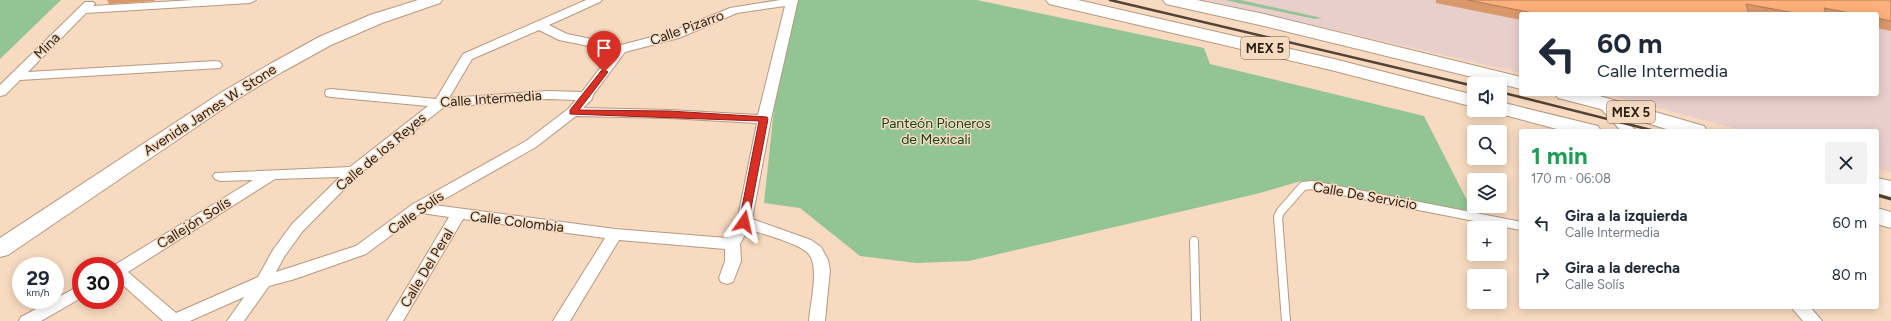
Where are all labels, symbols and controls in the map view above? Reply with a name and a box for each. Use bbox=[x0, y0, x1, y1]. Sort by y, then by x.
street label: Calle Pizarro bbox=[648, 7, 726, 49]
text: 60 m bbox=[1597, 26, 1662, 60]
icon: left bbox=[1531, 28, 1583, 80]
street label: Mina bbox=[30, 29, 64, 63]
pin bbox=[587, 31, 621, 72]
icon: arrive bbox=[593, 37, 615, 59]
road number: MEX 5 bbox=[1241, 37, 1289, 59]
street label: Avenida James W. Stone bbox=[140, 60, 280, 159]
text: Calle Intermedia bbox=[1597, 60, 1728, 82]
map controls bbox=[1467, 77, 1507, 309]
button: sound bbox=[1467, 77, 1507, 117]
street label: Calle Intermedia bbox=[440, 87, 542, 111]
road number: MEX 5 bbox=[1607, 101, 1655, 123]
street label: Calle de los Reyes bbox=[332, 109, 430, 195]
park label: Panteón Pioneros de Mexicali bbox=[881, 115, 991, 148]
button: search bbox=[1467, 125, 1507, 165]
text: 1 min bbox=[1531, 141, 1588, 170]
button: close bbox=[1825, 142, 1867, 184]
text: 170 m · 06:08 bbox=[1531, 171, 1611, 186]
button: layers bbox=[1467, 173, 1507, 213]
street label: Calle De Servicio bbox=[1311, 178, 1419, 214]
street label: Calle Solís bbox=[385, 188, 447, 238]
street label: Callejón Solís bbox=[154, 194, 234, 252]
position arrow bbox=[723, 201, 765, 243]
text: Gira a la izquierda bbox=[1565, 207, 1687, 225]
street label: Calle Colombia bbox=[469, 208, 565, 236]
icon: left bbox=[1531, 212, 1553, 234]
text: 60 m bbox=[1832, 214, 1867, 232]
button: + bbox=[1467, 221, 1507, 261]
text: Calle Intermedia bbox=[1565, 225, 1660, 240]
street label: Calle Del Peral bbox=[397, 226, 457, 310]
speed limit sign: 30 bbox=[72, 257, 124, 309]
text: Gira a la derecha bbox=[1565, 259, 1680, 277]
icon: right bbox=[1531, 264, 1553, 286]
text: 29 bbox=[26, 266, 50, 290]
text: 80 m bbox=[1832, 266, 1867, 284]
button: − bbox=[1467, 269, 1507, 309]
text: Calle Solís bbox=[1565, 277, 1625, 292]
text: km/h bbox=[27, 286, 49, 299]

